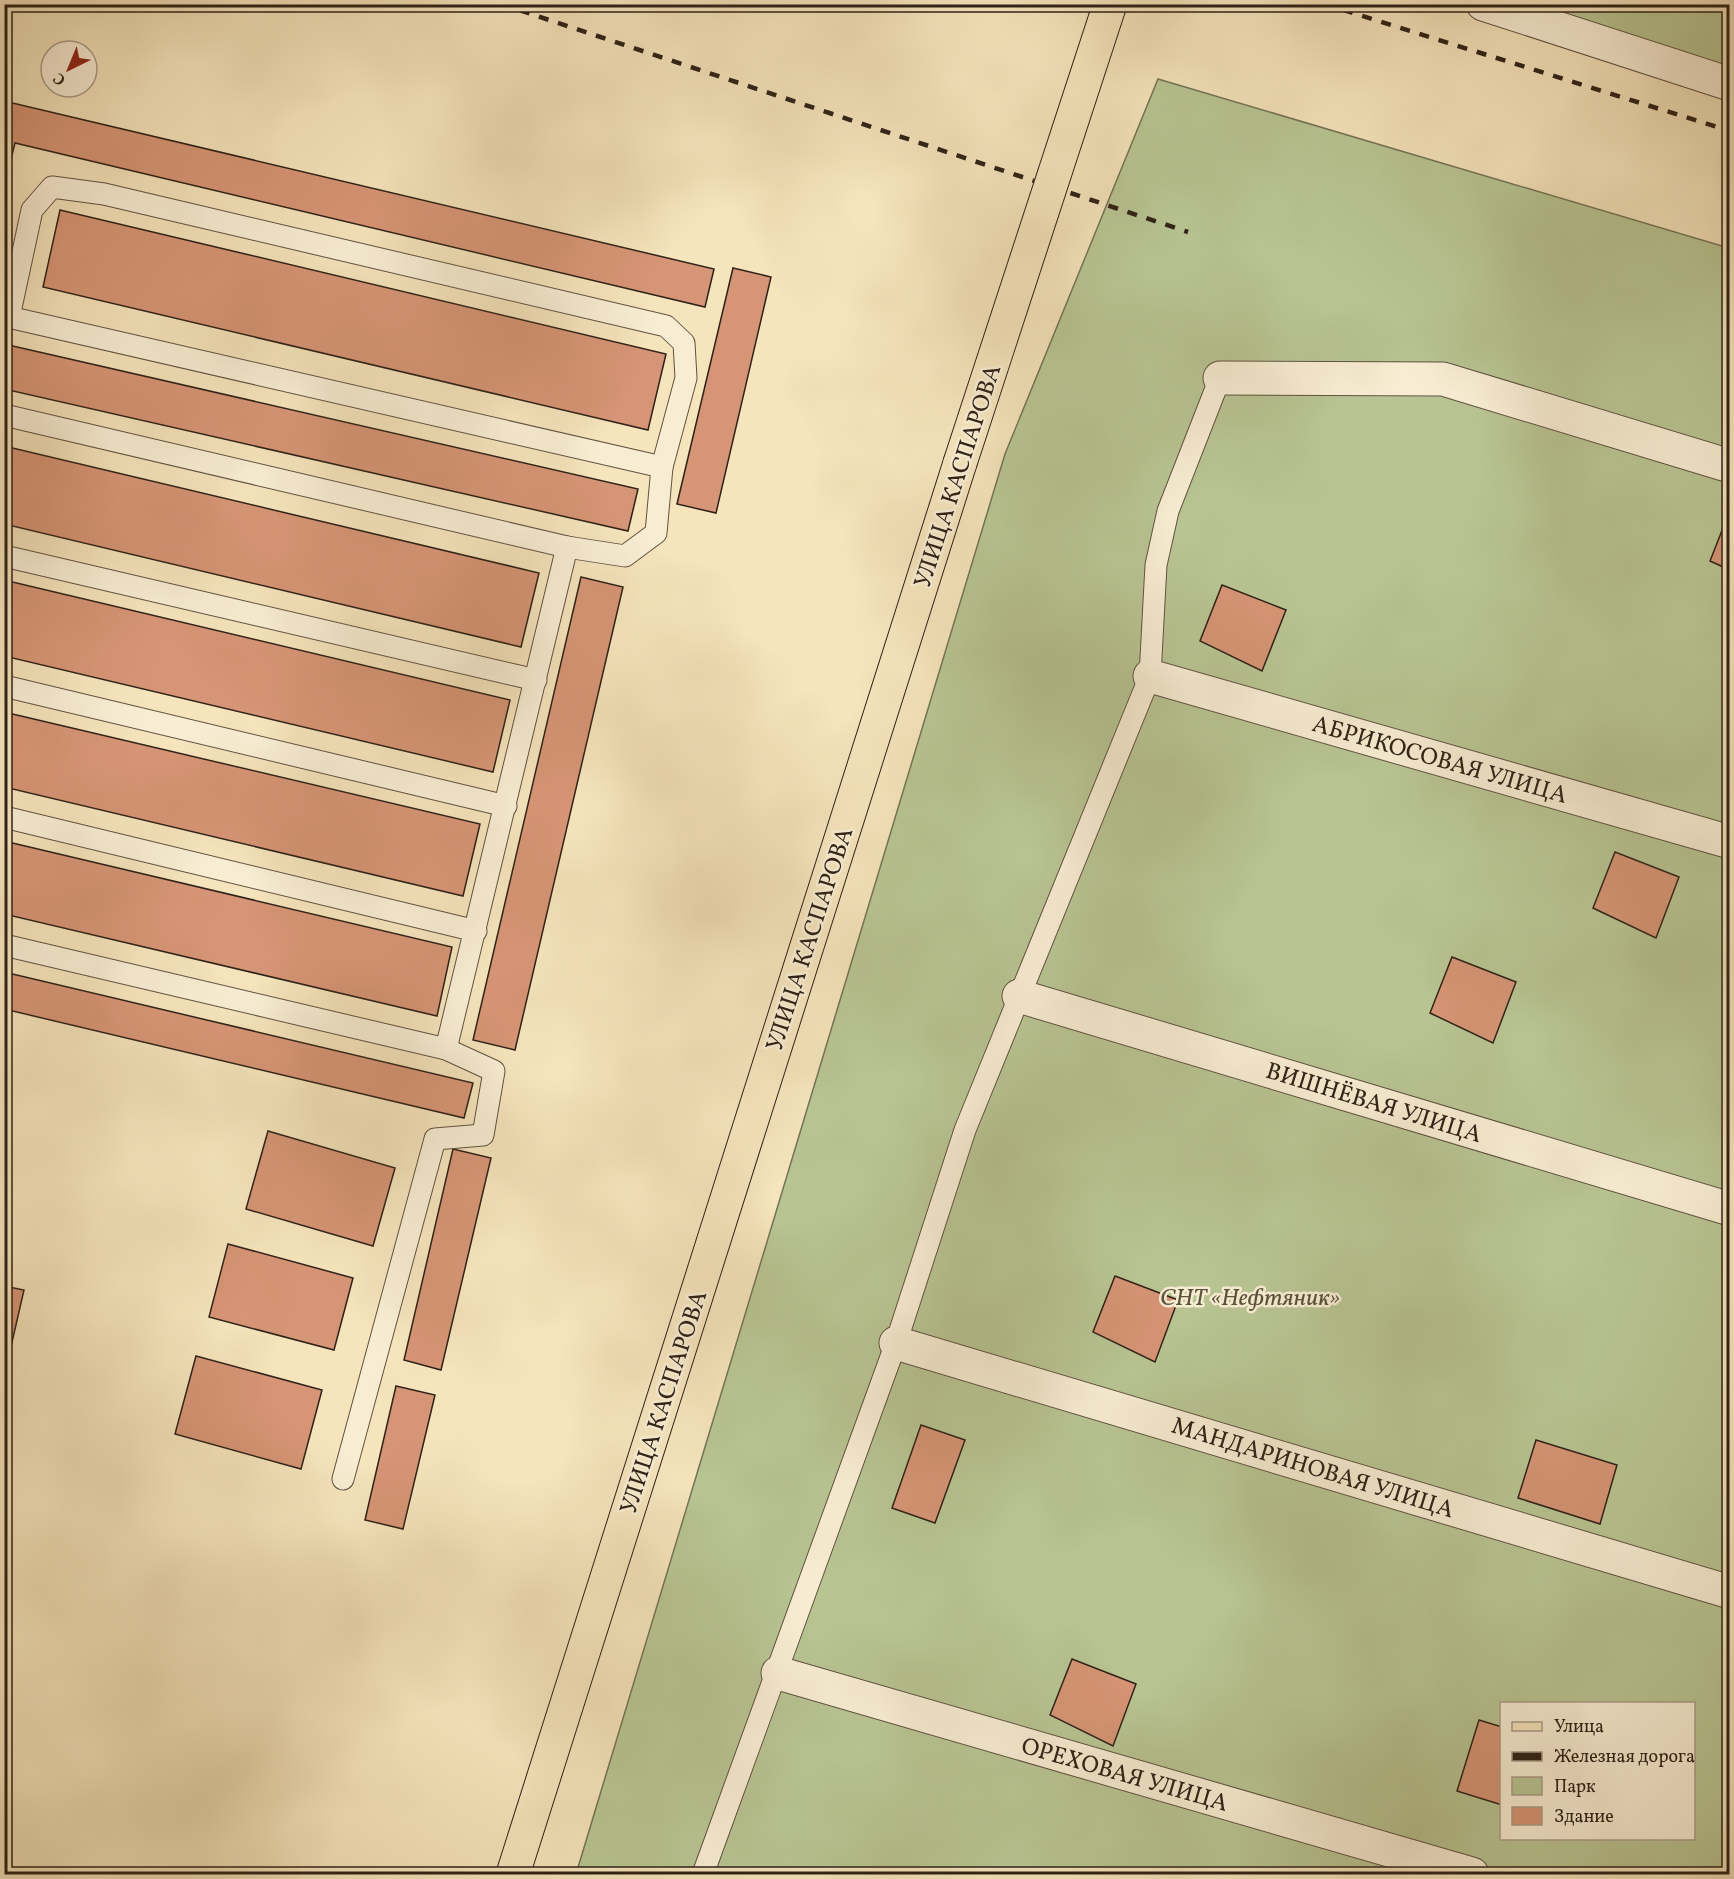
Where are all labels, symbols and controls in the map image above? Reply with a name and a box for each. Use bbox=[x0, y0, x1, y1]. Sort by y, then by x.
north arrow bbox=[39, 39, 99, 99]
text: С bbox=[49, 67, 71, 90]
street label: УЛИЦА КАСПАРОВА bbox=[907, 360, 1011, 593]
street label: АБРИКОСОВАЯ УЛИЦА bbox=[1308, 708, 1571, 814]
street label: УЛИЦА КАСПАРОВА bbox=[759, 823, 863, 1056]
street label: ВИШНЁВАЯ УЛИЦА bbox=[1261, 1055, 1486, 1153]
park label: СНТ «Нефтяник» bbox=[1160, 1282, 1340, 1316]
street label: УЛИЦА КАСПАРОВА bbox=[613, 1286, 717, 1519]
street label: МАНДАРИНОВАЯ УЛИЦА bbox=[1167, 1410, 1458, 1528]
legend bbox=[1500, 1702, 1695, 1840]
text: Улица bbox=[1554, 1715, 1604, 1740]
street label: ОРЕХОВАЯ УЛИЦА bbox=[1017, 1730, 1232, 1822]
text: Железная дорога bbox=[1554, 1745, 1695, 1770]
text: Парк bbox=[1554, 1775, 1596, 1800]
text: Здание bbox=[1554, 1805, 1614, 1830]

